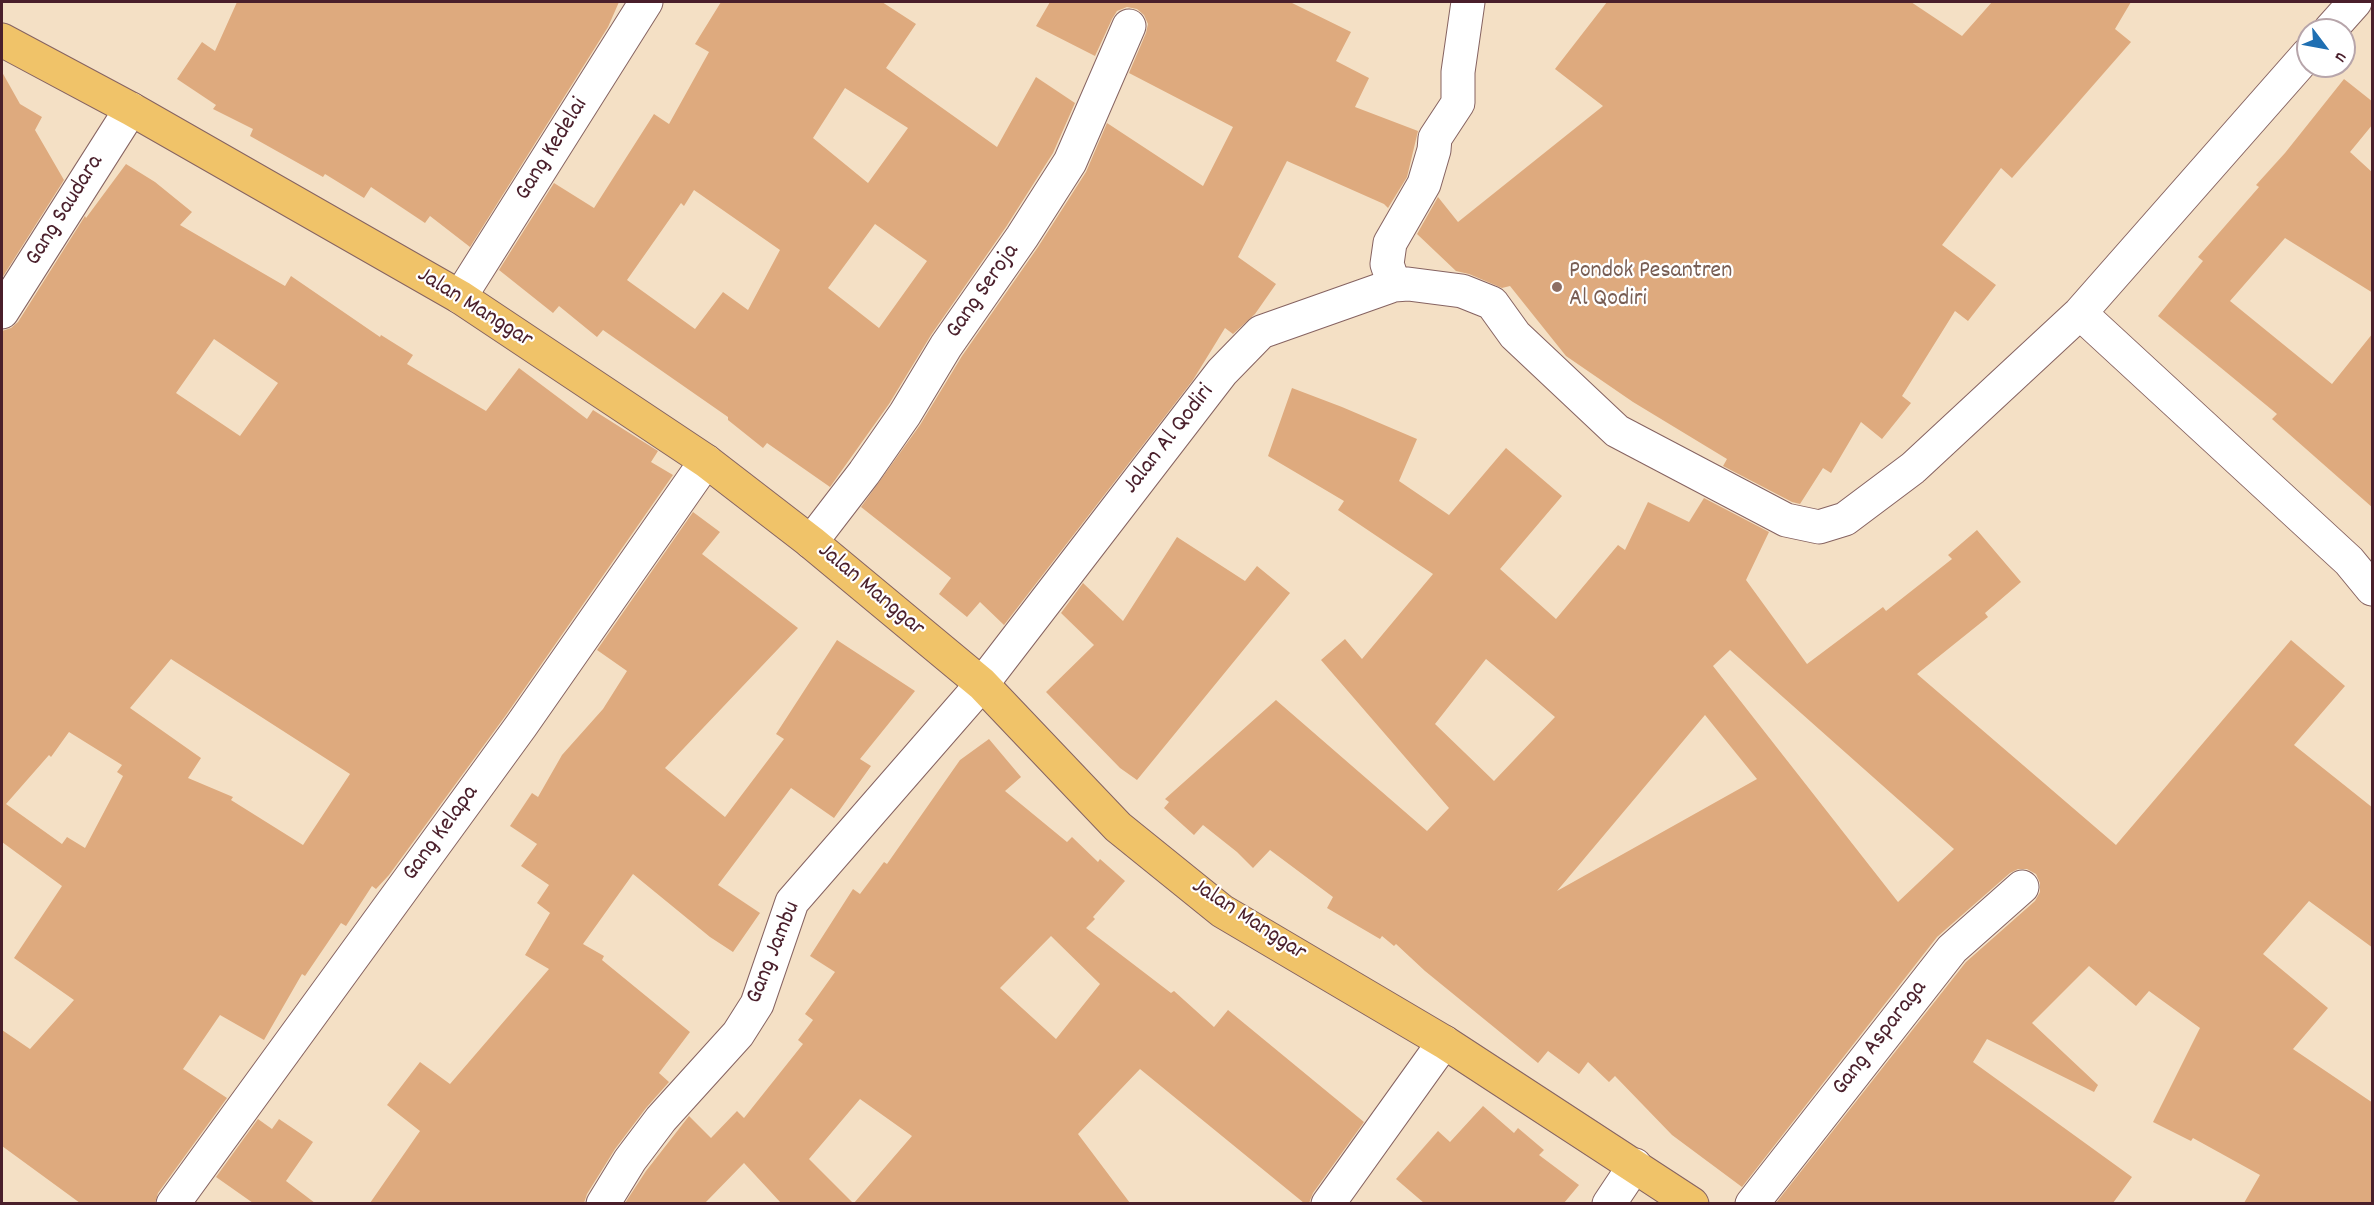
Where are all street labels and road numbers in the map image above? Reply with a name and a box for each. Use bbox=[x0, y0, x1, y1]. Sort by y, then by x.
street label: Gang Kedelai bbox=[510, 93, 596, 207]
street label: Gang Saudara bbox=[21, 150, 111, 272]
street label: Gang Seroja bbox=[941, 239, 1027, 345]
street label: Jalan Manggar bbox=[411, 262, 537, 356]
street label: Jalan Al Qodiri bbox=[1118, 379, 1222, 501]
street label: Jalan Manggar bbox=[811, 538, 929, 644]
street label: Gang Kelapa bbox=[398, 780, 486, 888]
street label: Jalan Manggar bbox=[1185, 873, 1311, 969]
street label: Gang Jambu bbox=[741, 898, 809, 1008]
street label: Gang Asparaga bbox=[1827, 976, 1935, 1102]

